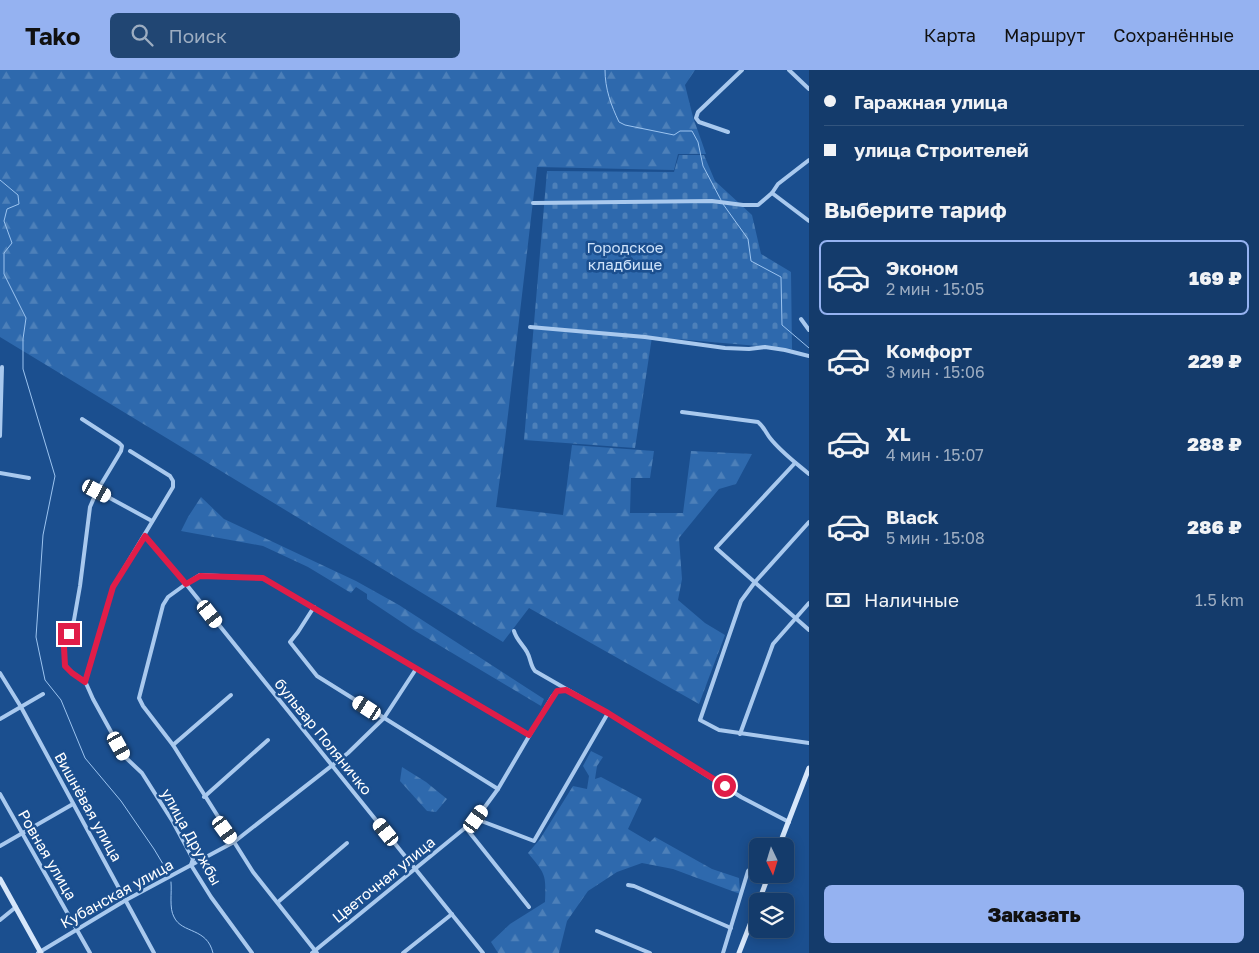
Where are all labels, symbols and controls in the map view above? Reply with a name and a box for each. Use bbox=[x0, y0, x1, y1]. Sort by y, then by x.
search box bbox=[110, 13, 460, 58]
text: Tako bbox=[25, 21, 80, 50]
icon: search bbox=[128, 21, 156, 49]
text: Поиск bbox=[168, 24, 227, 47]
text: Карта bbox=[924, 24, 976, 46]
text: Маршрут bbox=[1004, 24, 1085, 46]
text: Сохранённые bbox=[1113, 24, 1234, 46]
text: Гаражная улица bbox=[854, 90, 1008, 113]
text: улица Строителей bbox=[854, 138, 1029, 161]
text: Выберите тариф bbox=[824, 196, 1007, 223]
park label: Городское кладбище bbox=[586, 238, 664, 273]
icon: car bbox=[826, 255, 871, 300]
text: Эконом bbox=[886, 256, 958, 279]
text: 169 ₽ bbox=[1189, 266, 1242, 289]
text: 2 мин · 15:05 bbox=[886, 279, 984, 299]
icon: car bbox=[826, 338, 871, 383]
text: Комфорт bbox=[886, 339, 972, 362]
text: 229 ₽ bbox=[1188, 349, 1242, 372]
text: 3 мин · 15:06 bbox=[886, 362, 985, 382]
icon: car bbox=[826, 421, 871, 466]
text: XL bbox=[886, 422, 911, 445]
text: 288 ₽ bbox=[1187, 432, 1242, 455]
text: 4 мин · 15:07 bbox=[886, 445, 984, 465]
car bbox=[80, 477, 113, 505]
icon: car bbox=[826, 504, 871, 549]
text: Black bbox=[886, 505, 939, 528]
text: 286 ₽ bbox=[1187, 515, 1242, 538]
text: 5 мин · 15:08 bbox=[886, 528, 985, 548]
icon: cash bbox=[824, 586, 852, 614]
text: Наличные bbox=[864, 588, 959, 611]
text: 1.5 km bbox=[1195, 590, 1244, 610]
car bbox=[194, 598, 225, 630]
route end bbox=[58, 623, 80, 645]
street label: бульвар Поляничко bbox=[271, 674, 376, 798]
car bbox=[350, 694, 383, 722]
car bbox=[105, 729, 132, 763]
street label: Вишнёвая улица bbox=[51, 749, 126, 864]
route start bbox=[714, 775, 736, 797]
street label: улица Дружбы bbox=[158, 785, 226, 888]
car bbox=[461, 802, 490, 836]
street label: Ровная улица bbox=[15, 806, 81, 903]
car bbox=[210, 813, 239, 847]
car bbox=[370, 816, 401, 848]
street label: Цветочная улица bbox=[328, 832, 438, 926]
north arrow bbox=[749, 838, 794, 882]
map controls bbox=[749, 838, 794, 938]
street label: Кубанская улица bbox=[57, 855, 176, 932]
button: Заказать bbox=[824, 885, 1244, 943]
button: layers bbox=[749, 893, 794, 938]

